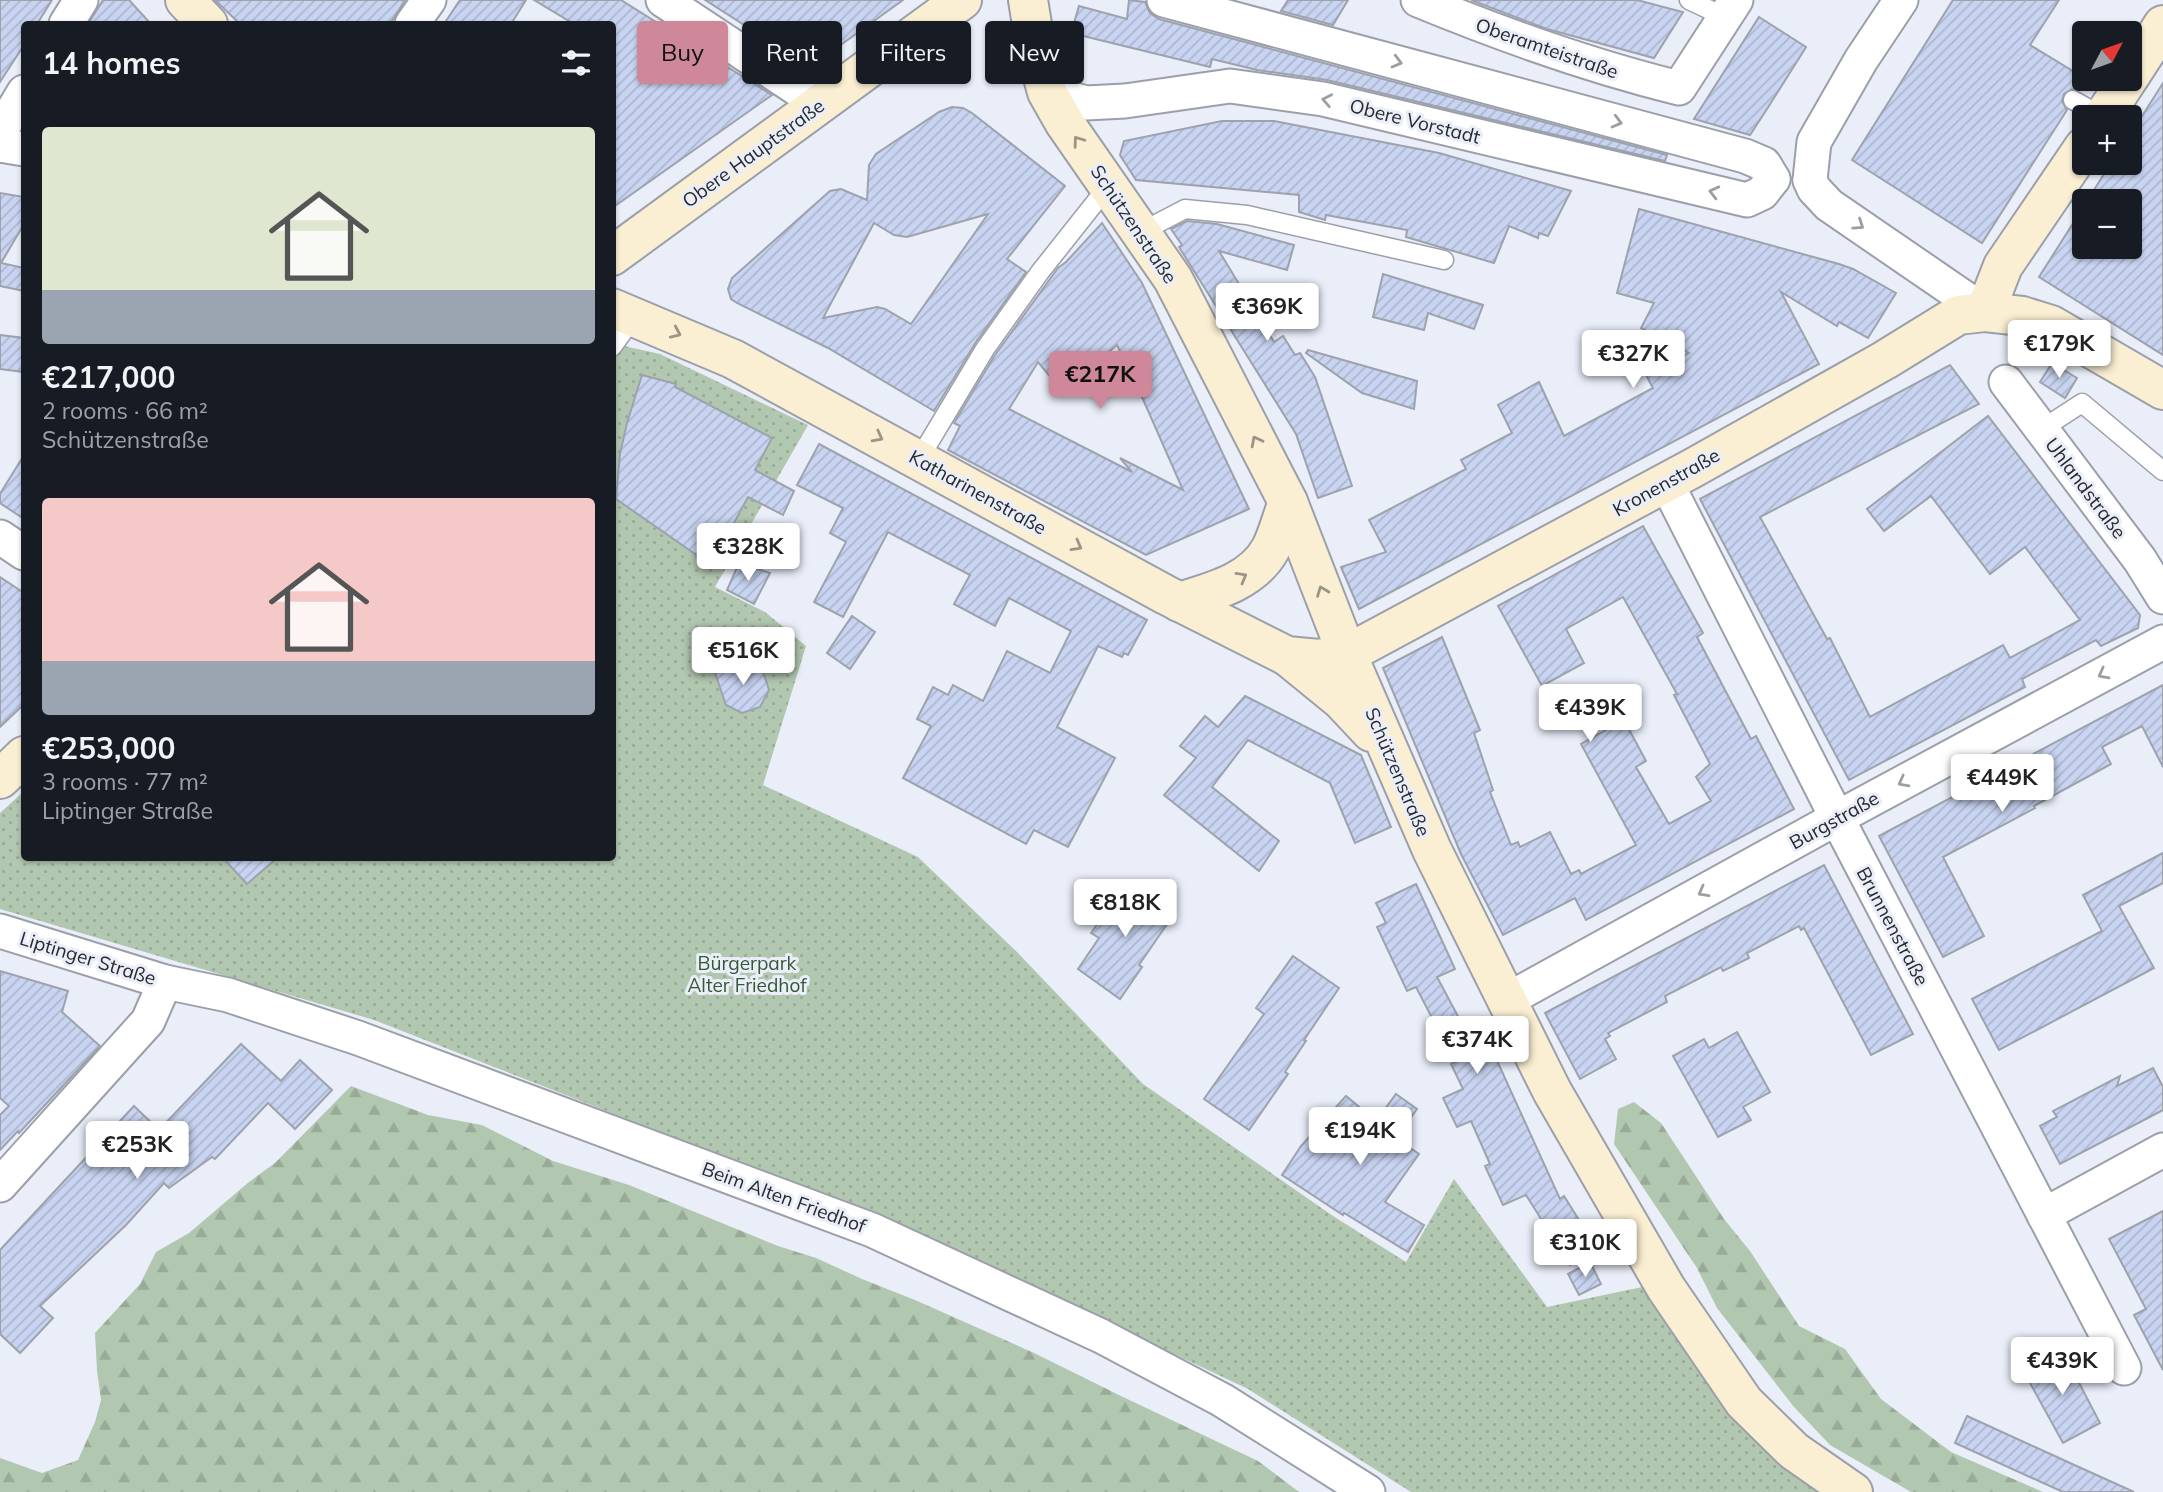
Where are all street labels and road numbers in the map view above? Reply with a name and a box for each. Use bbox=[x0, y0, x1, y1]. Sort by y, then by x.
street label: Oberamteistraße bbox=[1473, 12, 1621, 84]
street label: Obere Hauptstraße bbox=[677, 93, 829, 213]
street label: Obere Vorstadt bbox=[1347, 93, 1483, 149]
street label: Schützenstraße bbox=[1086, 160, 1182, 288]
street label: Uhlandstraße bbox=[2040, 433, 2132, 543]
street label: Kronenstraße bbox=[1608, 443, 1724, 521]
street label: Katharinenstraße bbox=[905, 444, 1051, 540]
street label: Schützenstraße bbox=[1360, 704, 1436, 840]
street label: Burgstraße bbox=[1785, 786, 1883, 854]
street label: Brunnenstraße bbox=[1852, 862, 1934, 990]
street label: Liptinger Straße bbox=[17, 926, 159, 990]
street label: Beim Alten Friedhof bbox=[699, 1156, 870, 1238]

